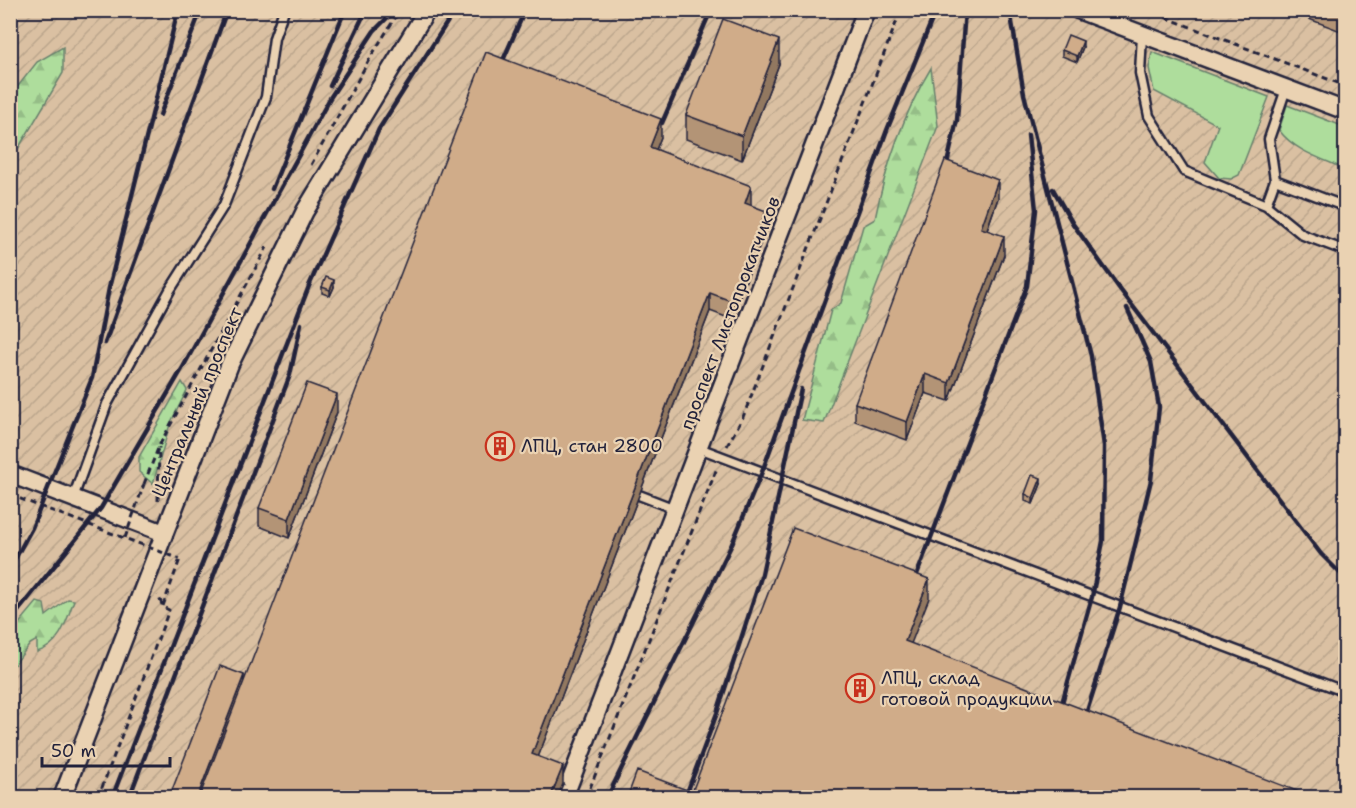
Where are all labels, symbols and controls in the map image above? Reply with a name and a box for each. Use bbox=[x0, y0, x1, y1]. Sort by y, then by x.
street label: проспект Листопрокатчиков bbox=[674, 193, 786, 433]
street label: Центральный проспект bbox=[146, 303, 248, 501]
building icon: ЛПЦ, стан 2800 bbox=[484, 430, 516, 462]
place label: ЛПЦ, стан 2800 bbox=[521, 434, 663, 458]
place label: ЛПЦ, склад готовой продукции bbox=[881, 666, 1053, 711]
building icon: ЛПЦ, склад готовой продукции bbox=[844, 672, 876, 704]
scale bar bbox=[42, 730, 170, 768]
text: 50 m bbox=[51, 739, 96, 763]

